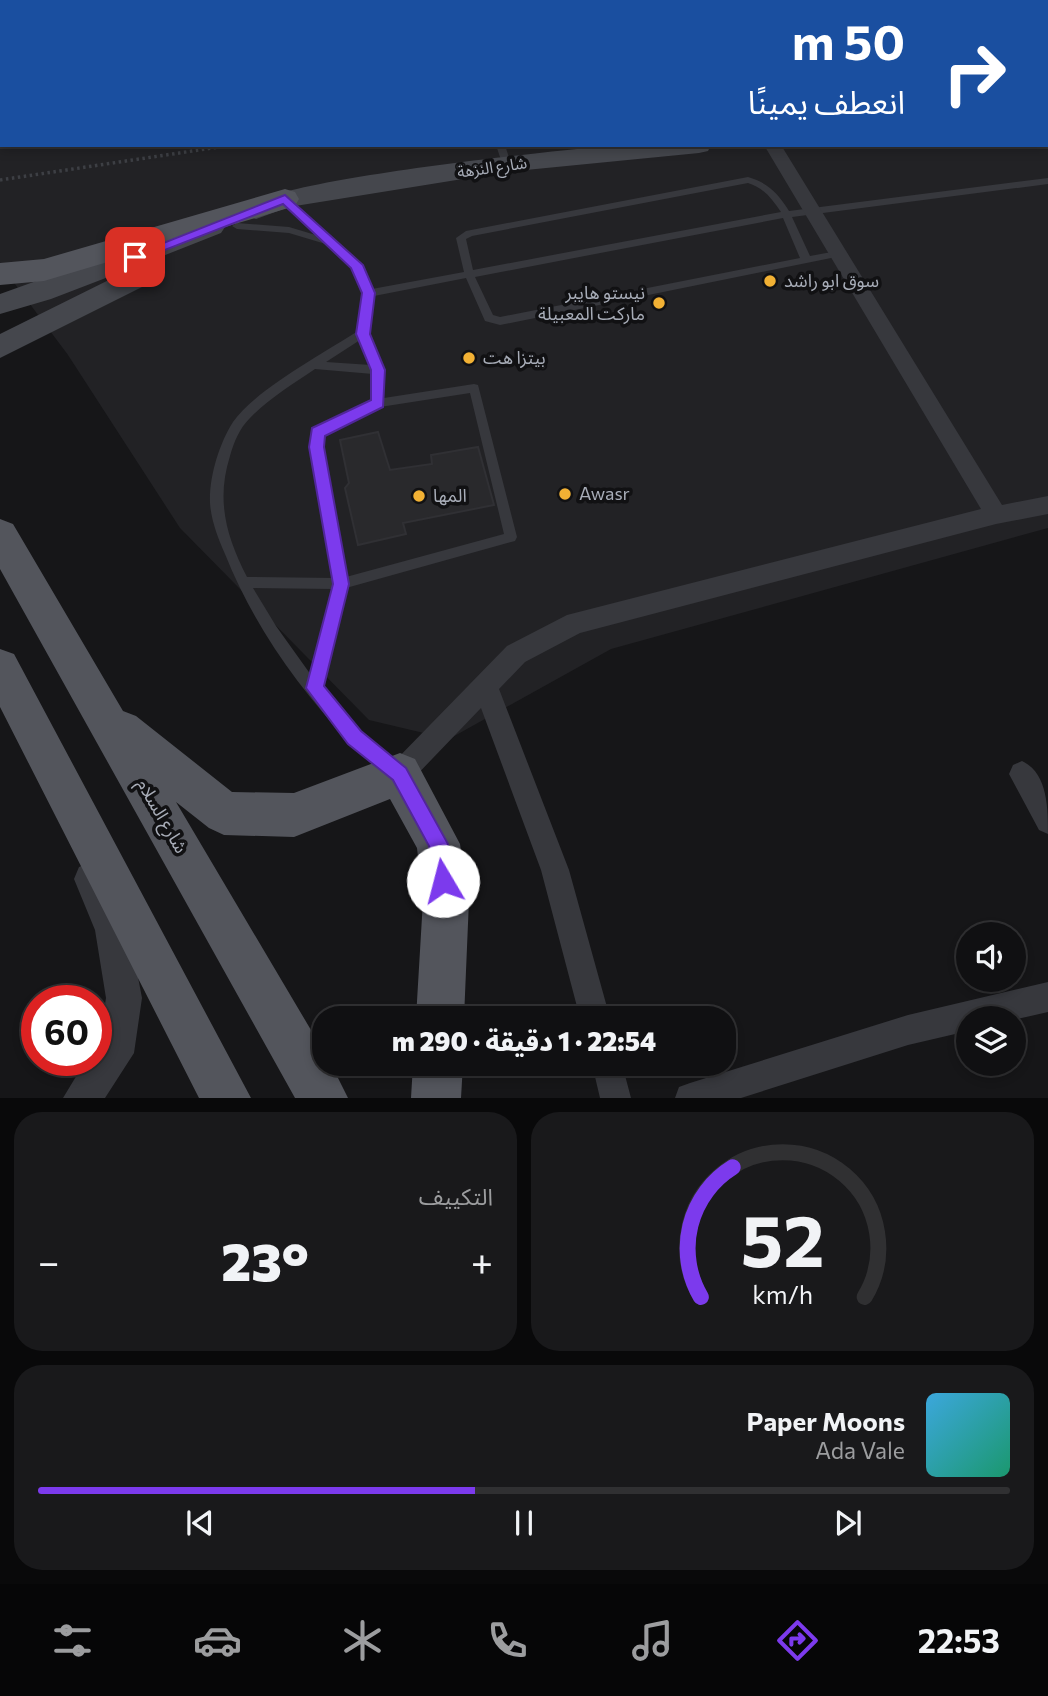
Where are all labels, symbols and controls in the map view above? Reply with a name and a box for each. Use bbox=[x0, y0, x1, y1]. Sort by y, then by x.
text: 50 m bbox=[792, 10, 905, 70]
icon: right bbox=[929, 28, 1020, 119]
text: انعطف يمينًا bbox=[748, 81, 905, 121]
street label: شارع النزهة bbox=[456, 152, 529, 185]
pin bbox=[105, 227, 165, 287]
icon: arrive bbox=[116, 238, 154, 276]
place label: سوق ابو راشد bbox=[784, 269, 879, 292]
marker: سوق ابو راشد bbox=[762, 273, 778, 289]
place label: نيستو هايبر ماركت المعبيلة bbox=[538, 281, 645, 325]
marker: نيستو هايبر ماركت المعبيلة bbox=[651, 295, 667, 311]
place label: بيتزا هت bbox=[483, 346, 546, 369]
marker: بيتزا هت bbox=[461, 350, 477, 366]
place label: Awasr bbox=[579, 482, 630, 504]
place label: المها bbox=[433, 484, 467, 506]
marker: Awasr bbox=[557, 486, 573, 502]
marker: المها bbox=[411, 488, 427, 504]
street label: شارع السلام bbox=[129, 774, 193, 859]
position arrow bbox=[406, 844, 480, 918]
map controls bbox=[956, 922, 1026, 1076]
button: sound bbox=[956, 922, 1026, 992]
speed limit sign: 60 bbox=[21, 985, 112, 1076]
button: layers bbox=[956, 1006, 1026, 1076]
text: 22:54 · 1 دقيقة · 290 m bbox=[392, 1025, 656, 1056]
text: التكييف bbox=[419, 1182, 493, 1210]
text: 52 bbox=[741, 1194, 824, 1283]
text: 23° bbox=[221, 1228, 309, 1292]
text: − bbox=[38, 1237, 60, 1284]
text: + bbox=[471, 1237, 493, 1284]
text: km/h bbox=[752, 1279, 813, 1309]
text: Paper Moons bbox=[747, 1405, 905, 1436]
text: Ada Vale bbox=[815, 1436, 905, 1464]
icon: previous bbox=[181, 1504, 219, 1542]
icon: pause bbox=[505, 1504, 543, 1542]
icon: next bbox=[829, 1504, 867, 1542]
icon: filters bbox=[48, 1616, 97, 1665]
icon: car bbox=[193, 1616, 242, 1665]
icon: climate bbox=[338, 1616, 387, 1665]
icon: phone bbox=[483, 1616, 532, 1665]
icon: music bbox=[628, 1616, 677, 1665]
icon: directions bbox=[773, 1616, 822, 1665]
text: 22:53 bbox=[918, 1620, 1000, 1660]

